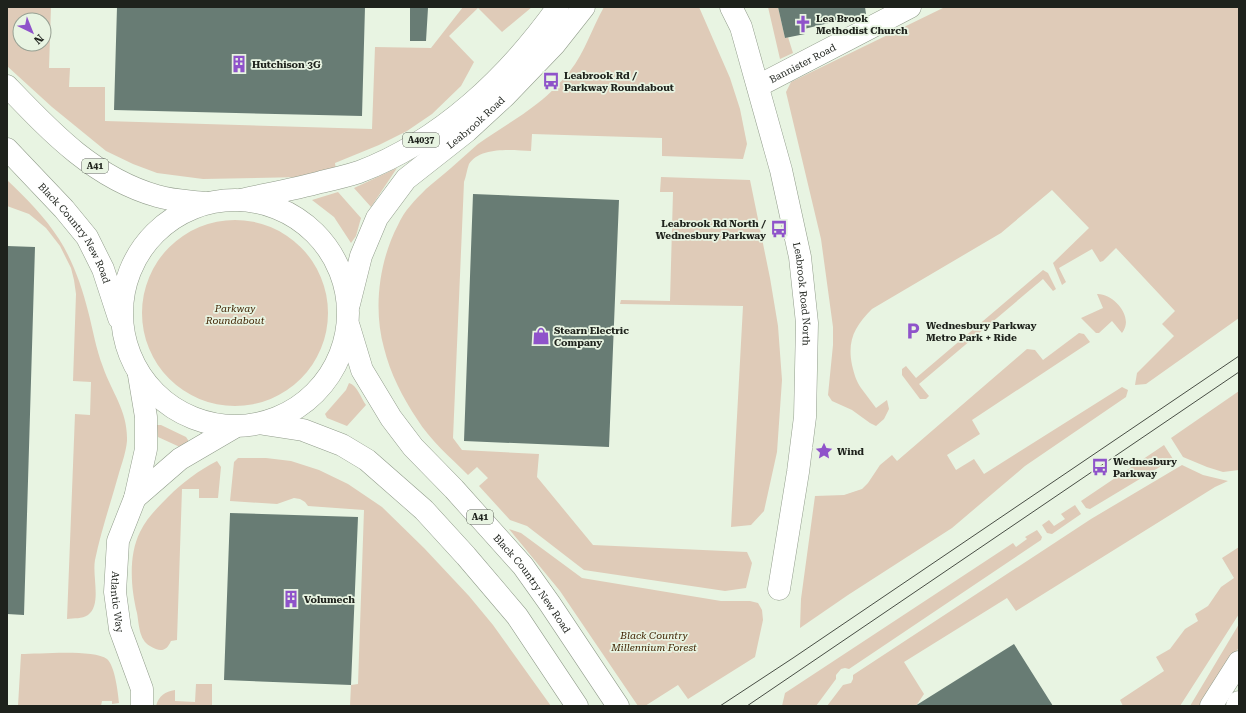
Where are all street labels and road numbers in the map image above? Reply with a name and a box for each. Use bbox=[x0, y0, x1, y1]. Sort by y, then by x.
street label: Bannister Road bbox=[768, 41, 838, 85]
street label: Leabrook Road bbox=[445, 94, 507, 151]
road number: A4037 bbox=[403, 133, 439, 147]
road number: A41 bbox=[82, 159, 108, 173]
street label: Black Country New Road bbox=[36, 181, 112, 285]
street label: Leabrook Road North bbox=[791, 241, 812, 347]
road number: A41 bbox=[467, 510, 493, 524]
street label: Black Country New Road bbox=[491, 532, 573, 636]
street label: Atlantic Way bbox=[109, 571, 126, 634]

